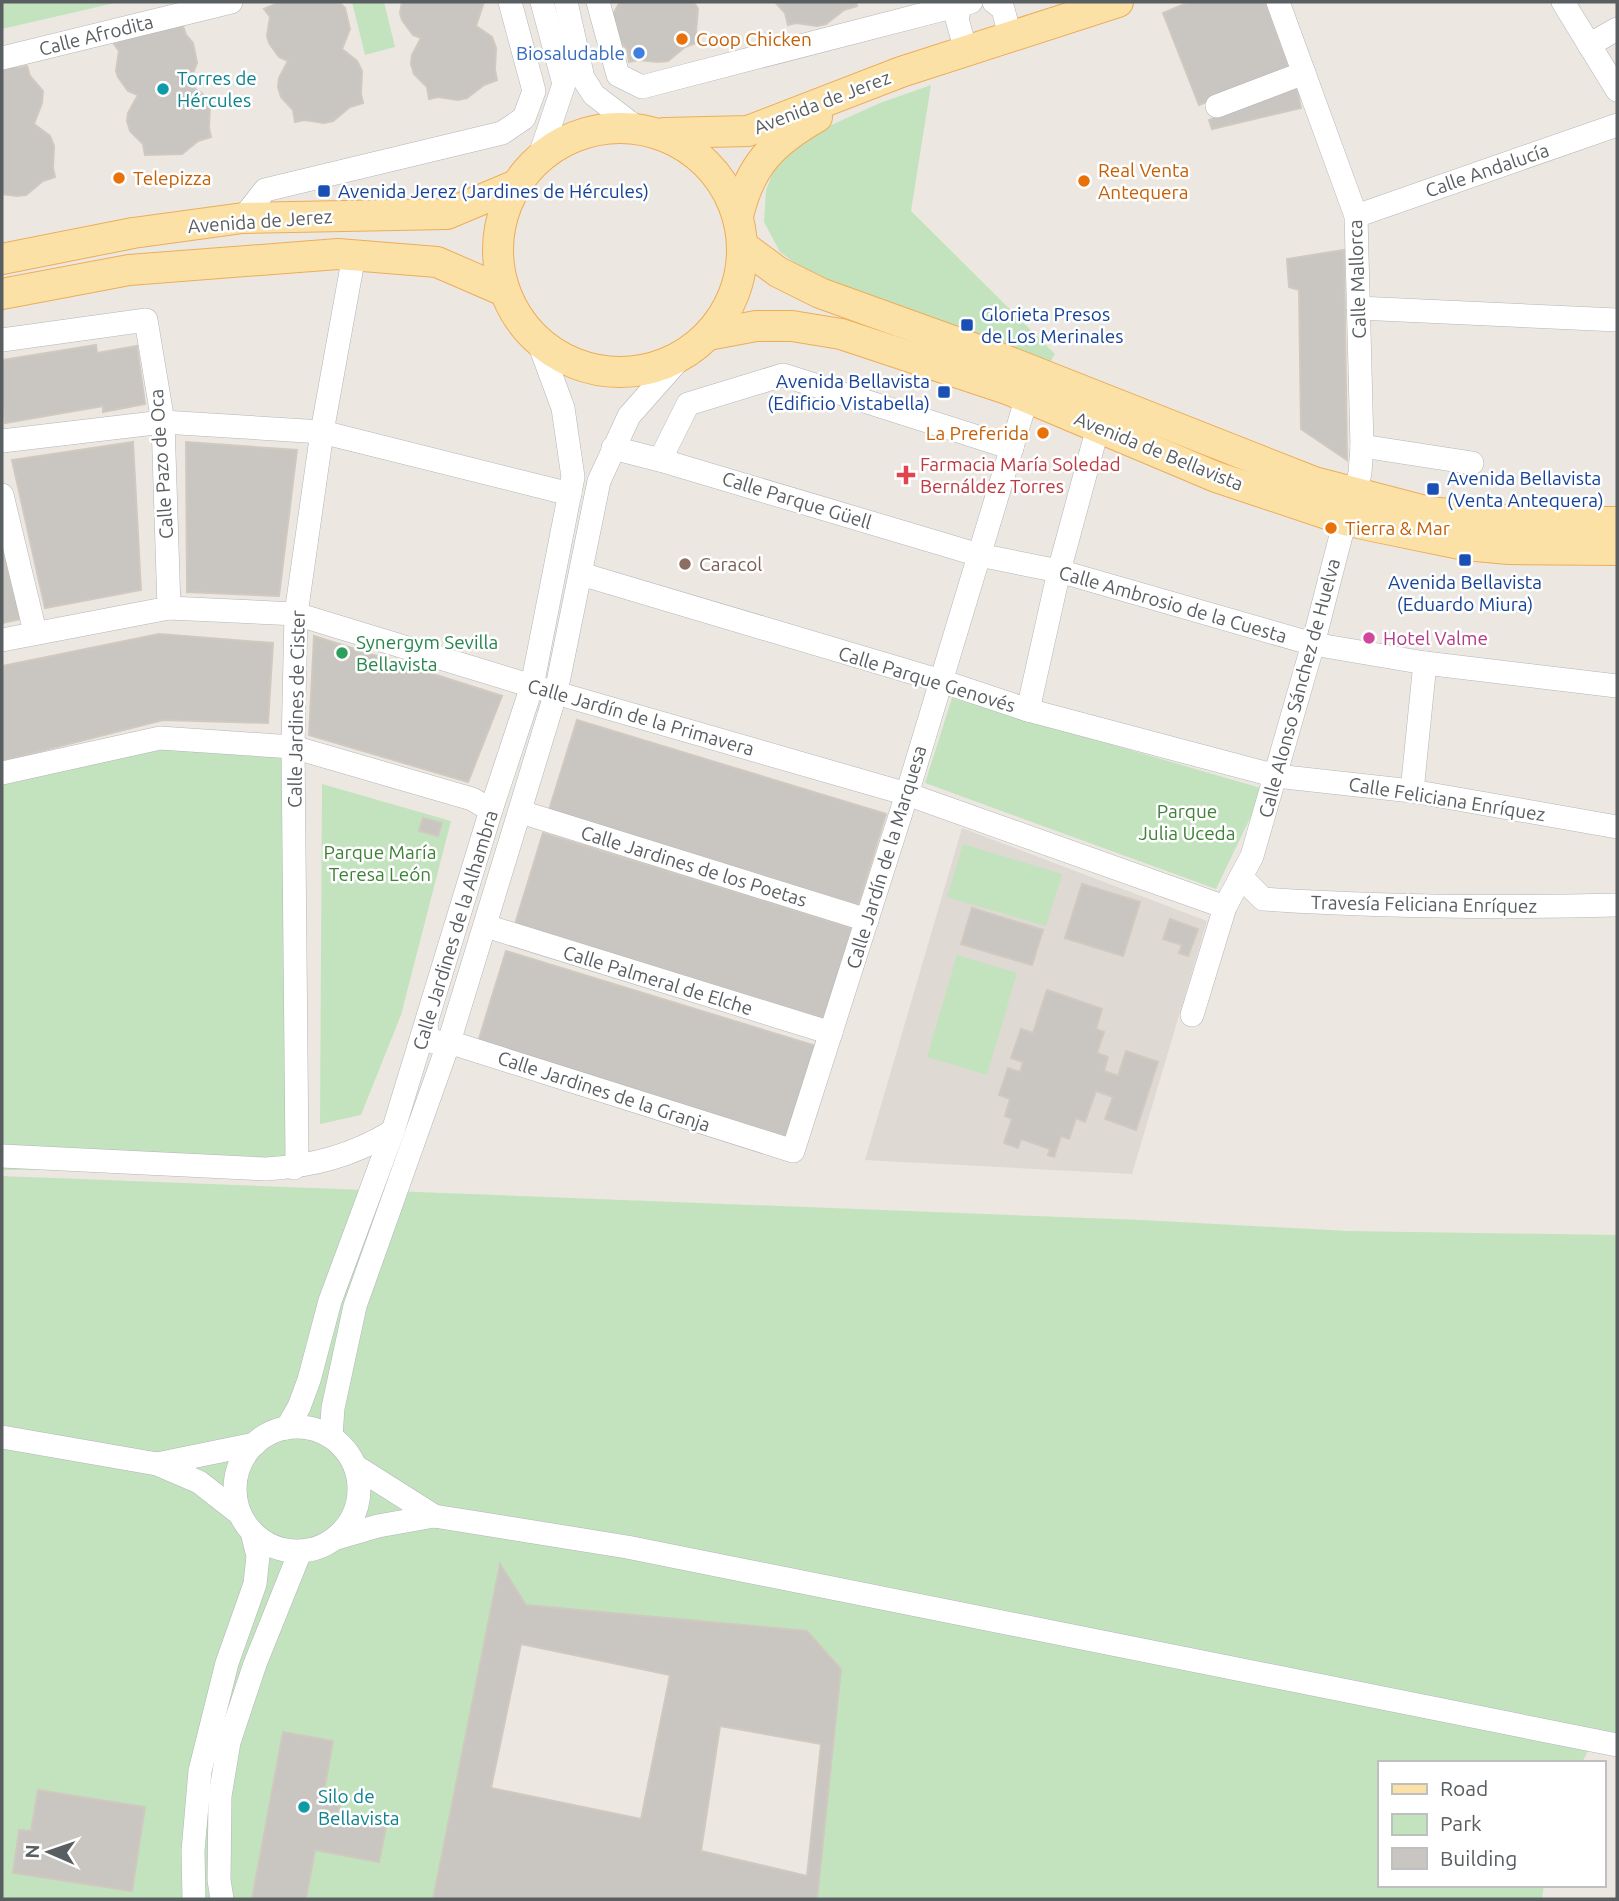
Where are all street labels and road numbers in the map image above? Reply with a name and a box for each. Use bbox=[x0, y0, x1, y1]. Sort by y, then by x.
street label: Calle Afrodita bbox=[37, 10, 155, 60]
street label: Avenida de Jerez bbox=[750, 66, 894, 138]
street label: Calle Andalucía bbox=[1422, 139, 1552, 201]
street label: Avenida de Jerez bbox=[187, 205, 333, 237]
street label: Calle Mallorca bbox=[1344, 219, 1370, 339]
street label: Calle Pazo de Oca bbox=[145, 388, 177, 540]
street label: Avenida de Bellavista bbox=[1071, 407, 1247, 495]
street label: Calle Parque Güell bbox=[720, 467, 874, 533]
street label: Calle Alonso Sánchez de Huelva bbox=[1254, 556, 1344, 820]
street label: Calle Ambrosio de la Cuesta bbox=[1057, 561, 1289, 647]
street label: Calle Jardines de Cister bbox=[283, 610, 309, 808]
street label: Calle Parque Genovés bbox=[836, 642, 1018, 716]
street label: Calle Jardín de la Primavera bbox=[525, 674, 757, 760]
street label: Calle Jardín de la Marquesa bbox=[841, 743, 931, 971]
street label: Calle Feliciana Enríquez bbox=[1347, 773, 1547, 825]
street label: Calle Jardines de la Alhambra bbox=[408, 807, 502, 1053]
street label: Calle Jardines de los Poetas bbox=[578, 821, 810, 911]
street label: Travesía Feliciana Enríquez bbox=[1311, 891, 1538, 917]
street label: Calle Palmeral de Elche bbox=[561, 941, 755, 1019]
street label: Calle Jardines de la Granja bbox=[495, 1046, 713, 1136]

